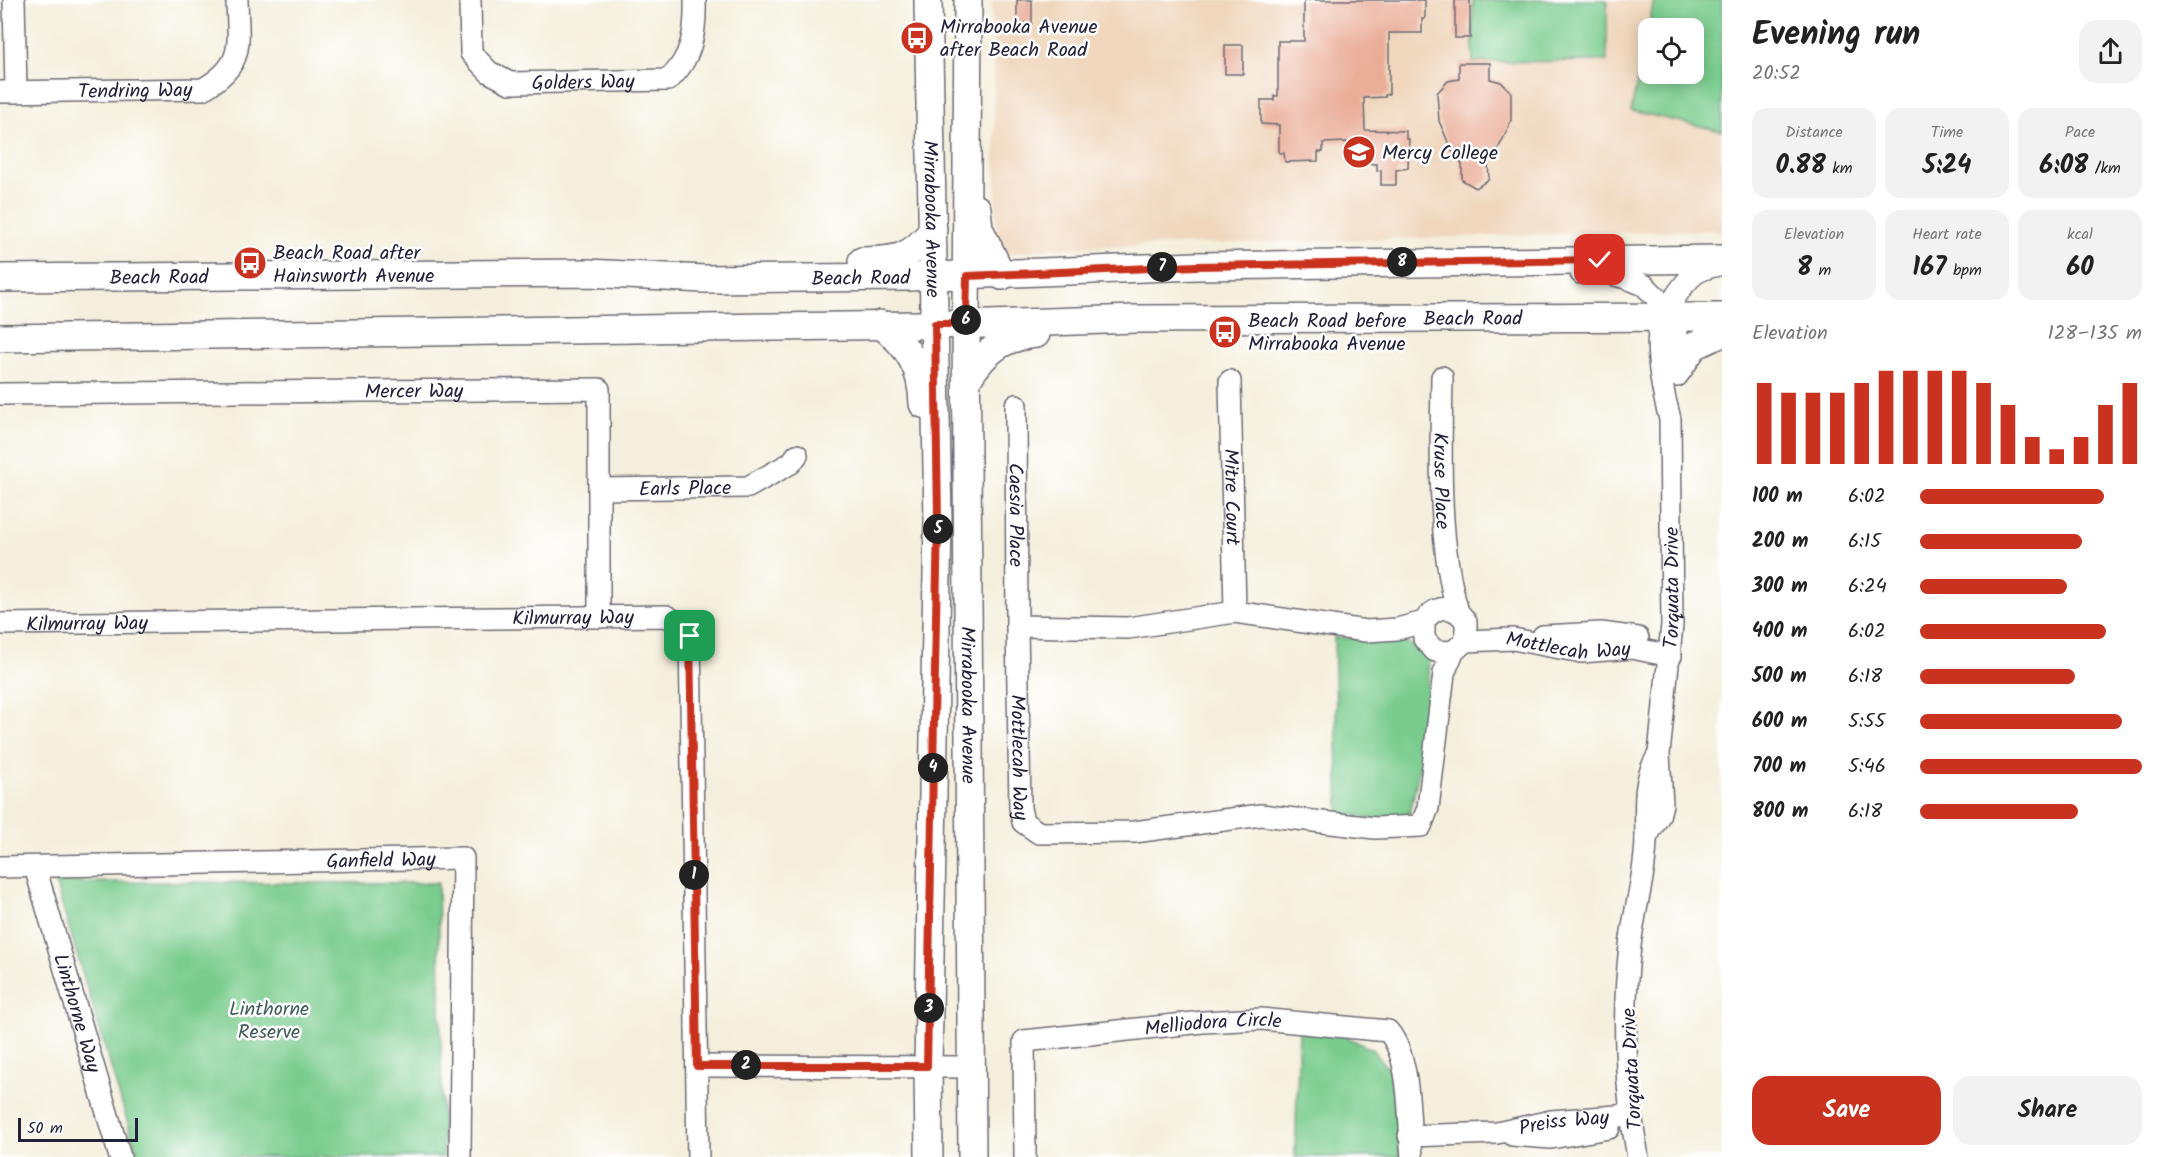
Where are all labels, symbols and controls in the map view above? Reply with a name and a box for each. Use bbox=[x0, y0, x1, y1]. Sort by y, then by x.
text: Evening run bbox=[1752, 9, 1920, 62]
place label: Mirrabooka Avenue after Beach Road bbox=[940, 12, 1097, 67]
map controls bbox=[1638, 18, 1704, 84]
button: locate bbox=[1638, 18, 1704, 84]
bus stop icon: Mirrabooka Avenue after Beach Road bbox=[899, 20, 935, 56]
button: share bbox=[2079, 20, 2142, 83]
text: 20:52 bbox=[1752, 58, 1801, 90]
street label: Golders Way bbox=[531, 67, 635, 101]
street label: Tendring Way bbox=[78, 75, 193, 109]
text: Distance bbox=[1785, 120, 1843, 145]
text: Time bbox=[1931, 120, 1963, 145]
text: Pace bbox=[2065, 120, 2095, 145]
school or university icon: Mercy College bbox=[1341, 134, 1377, 170]
place label: Mercy College bbox=[1382, 138, 1498, 170]
street label: Mirrabooka Avenue bbox=[913, 140, 948, 298]
text: 0.88 bbox=[1776, 145, 1826, 187]
text: 5:24 bbox=[1923, 145, 1971, 187]
text: 6:08 bbox=[2039, 145, 2088, 187]
text: km bbox=[1826, 156, 1852, 181]
text: /km bbox=[2088, 156, 2121, 181]
text: Elevation bbox=[1784, 222, 1844, 247]
text: Heart rate bbox=[1912, 222, 1982, 247]
text: kcal bbox=[2067, 222, 2093, 247]
pin bbox=[1574, 234, 1625, 285]
place label: Beach Road after Hainsworth Avenue bbox=[273, 238, 434, 293]
icon: check bbox=[1583, 243, 1616, 276]
bus stop icon: Beach Road after Hainsworth Avenue bbox=[232, 245, 268, 281]
pin: 8 bbox=[1387, 247, 1417, 277]
text: 8 bbox=[1797, 247, 1812, 289]
text: 167 bbox=[1912, 247, 1947, 289]
text: 60 bbox=[2066, 247, 2094, 289]
text: 8 bbox=[1397, 249, 1407, 274]
pin: 7 bbox=[1147, 252, 1177, 282]
text: 7 bbox=[1158, 254, 1166, 279]
text: m bbox=[1812, 258, 1831, 283]
text: bpm bbox=[1947, 258, 1982, 283]
street label: Beach Road bbox=[109, 262, 210, 295]
street label: Beach Road bbox=[811, 263, 911, 296]
street label: Beach Road bbox=[1423, 304, 1523, 336]
pin: 6 bbox=[951, 305, 981, 335]
place label: Beach Road before Mirrabooka Avenue bbox=[1248, 306, 1407, 361]
text: 6 bbox=[962, 307, 970, 332]
bus stop icon: Beach Road before Mirrabooka Avenue bbox=[1207, 314, 1243, 350]
text: Elevation bbox=[1752, 318, 1828, 350]
text: 128–135 m bbox=[2047, 318, 2142, 350]
street label: Mercer Way bbox=[365, 376, 464, 409]
street label: Kruse Place bbox=[1423, 432, 1458, 531]
street label: Mitre Court bbox=[1213, 448, 1248, 546]
street label: Caesia Place bbox=[998, 463, 1031, 567]
street label: Earls Place bbox=[639, 473, 731, 506]
text: 100 m bbox=[1752, 481, 1803, 513]
text: 6:02 bbox=[1848, 481, 1886, 513]
pin: 5 bbox=[923, 514, 953, 544]
text: 5 bbox=[934, 516, 942, 541]
text: 200 m bbox=[1752, 526, 1808, 558]
text: 6:15 bbox=[1848, 526, 1881, 558]
street label: Torquata Drive bbox=[1656, 527, 1690, 650]
text: 300 m bbox=[1752, 571, 1808, 603]
text: 6:24 bbox=[1848, 571, 1887, 603]
street label: Kilmurray Way bbox=[512, 602, 635, 636]
street label: Kilmurray Way bbox=[26, 608, 149, 642]
pin bbox=[664, 610, 715, 661]
text: 400 m bbox=[1752, 616, 1808, 648]
text: 6:02 bbox=[1848, 616, 1886, 648]
icon: arrive bbox=[673, 619, 706, 652]
street label: Mottlecah Way bbox=[1503, 624, 1632, 670]
street label: Mirrabooka Avenue bbox=[950, 626, 983, 784]
text: 500 m bbox=[1752, 661, 1807, 693]
text: 6:18 bbox=[1848, 661, 1882, 693]
street label: Mottlecah Way bbox=[1000, 694, 1036, 824]
text: 600 m bbox=[1752, 706, 1807, 738]
text: 5:55 bbox=[1848, 706, 1885, 738]
text: 700 m bbox=[1752, 751, 1806, 783]
text: 5:46 bbox=[1848, 751, 1886, 783]
pin: 4 bbox=[918, 753, 948, 783]
text: 4 bbox=[929, 755, 937, 780]
text: 800 m bbox=[1752, 796, 1808, 828]
text: 6:18 bbox=[1848, 796, 1882, 828]
street label: Ganfield Way bbox=[326, 845, 436, 879]
pin: 1 bbox=[679, 860, 709, 890]
text: 1 bbox=[692, 862, 696, 887]
street label: Linthorne Way bbox=[43, 950, 109, 1077]
pin: 3 bbox=[914, 993, 944, 1023]
park label: Linthorne Reserve bbox=[229, 994, 309, 1049]
text: 3 bbox=[925, 995, 933, 1020]
street label: Melliodora Circle bbox=[1143, 1005, 1283, 1046]
street label: Torquata Drive bbox=[1614, 1007, 1652, 1131]
pin: 2 bbox=[731, 1050, 761, 1080]
text: 2 bbox=[741, 1052, 751, 1077]
button: Save bbox=[1752, 1076, 1941, 1145]
button: Share bbox=[1953, 1076, 2142, 1145]
street label: Preiss Way bbox=[1516, 1103, 1611, 1146]
scale bar bbox=[18, 1115, 138, 1142]
text: 50 m bbox=[27, 1116, 63, 1141]

